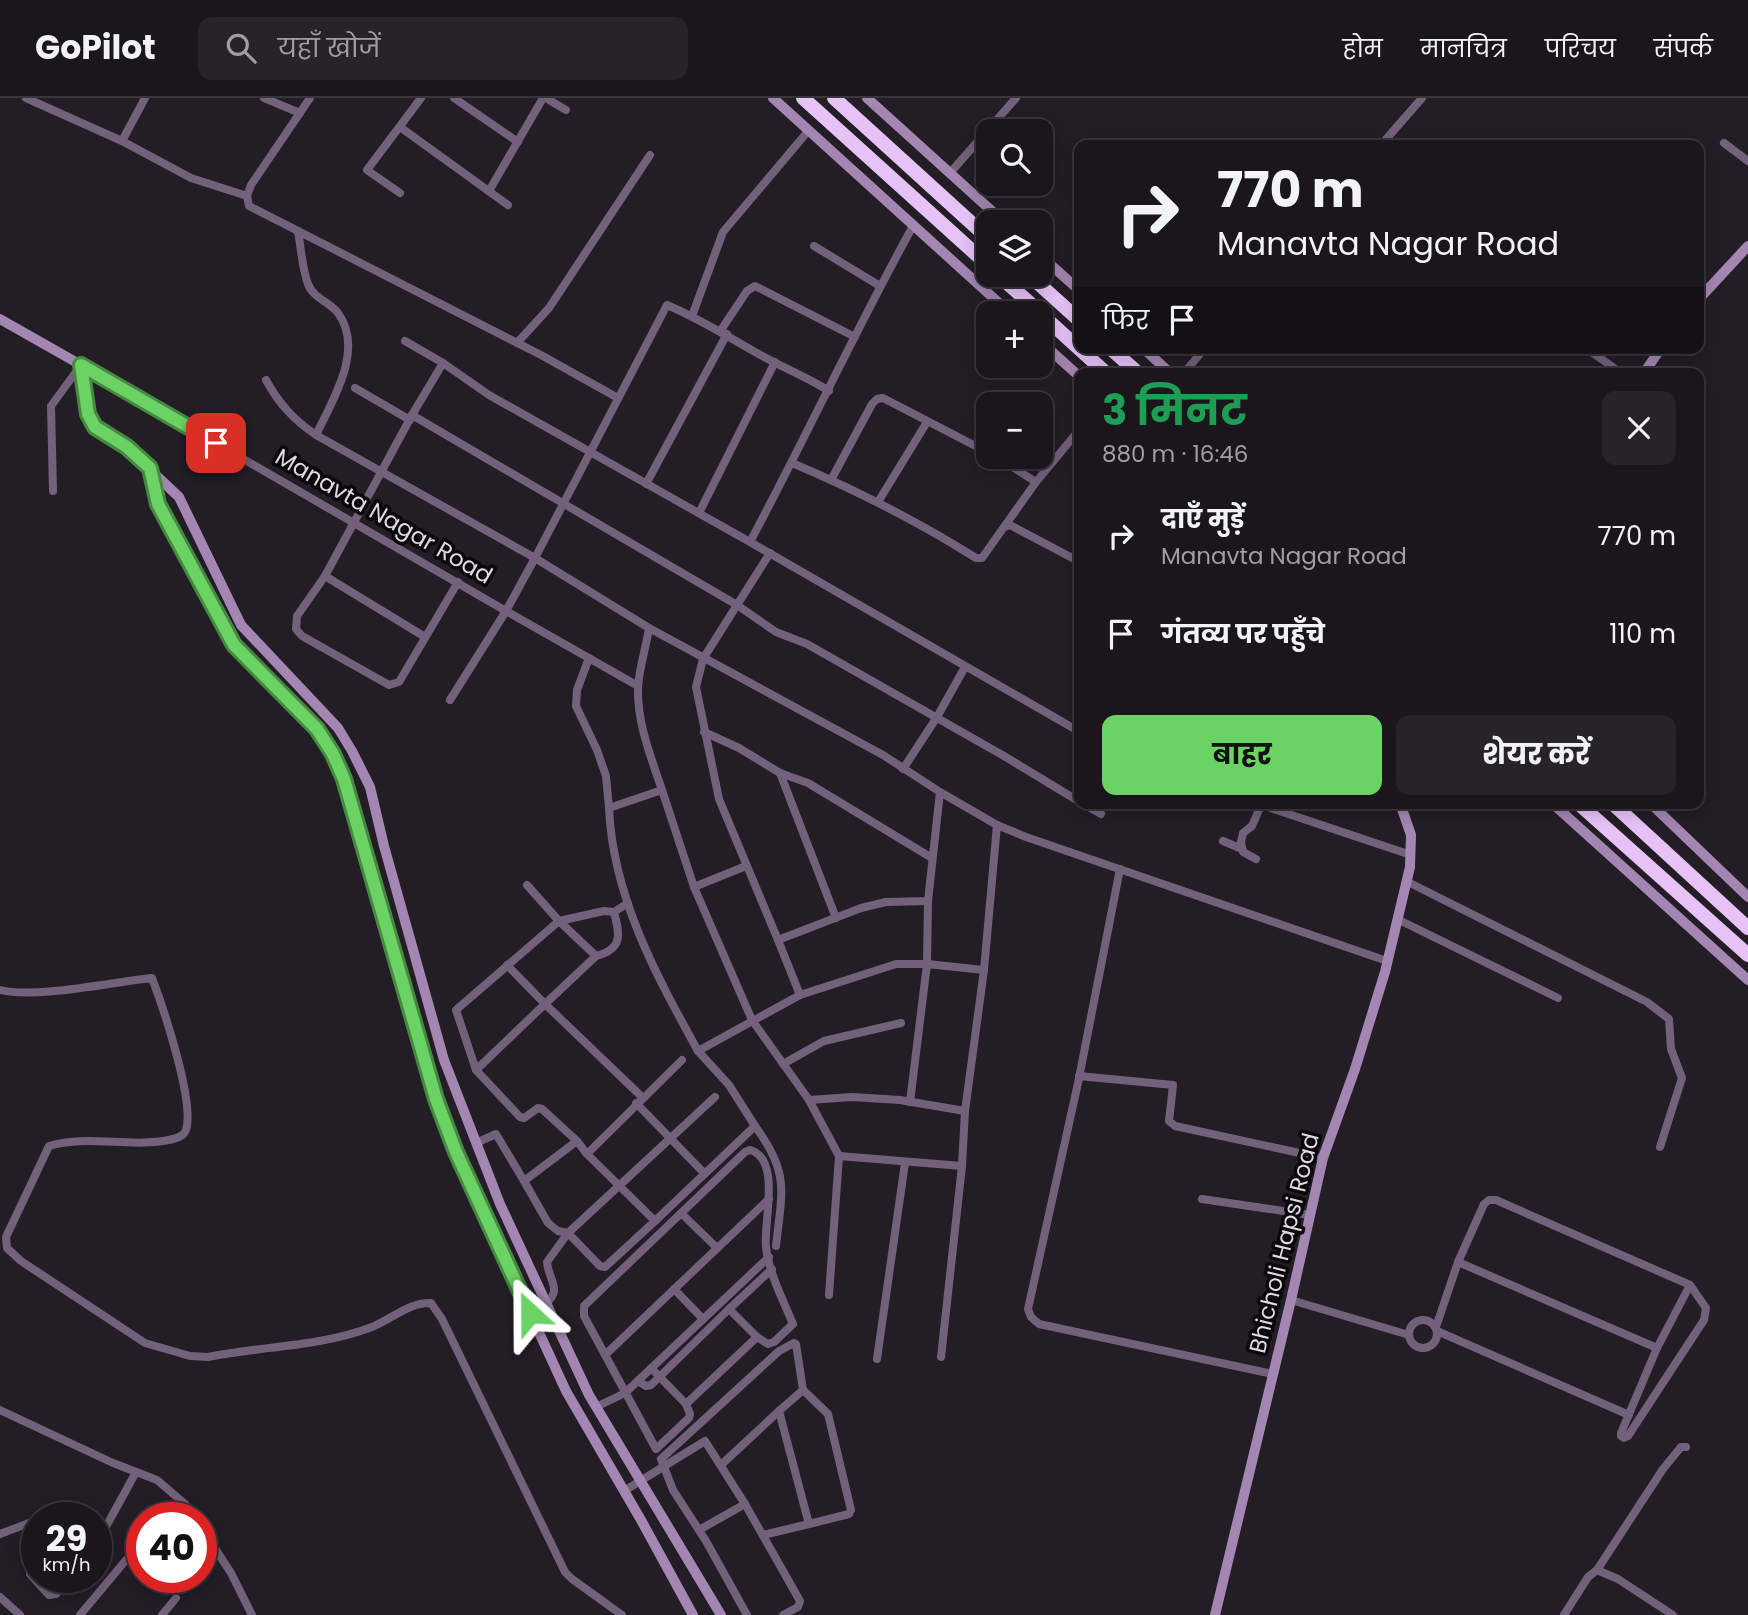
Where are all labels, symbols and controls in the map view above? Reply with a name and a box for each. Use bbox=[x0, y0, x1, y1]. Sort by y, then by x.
search box bbox=[198, 17, 688, 80]
text: GoPilot bbox=[35, 24, 156, 71]
icon: search bbox=[222, 29, 260, 67]
text: यहाँ खोजें bbox=[278, 30, 380, 66]
text: होम bbox=[1343, 32, 1383, 65]
text: मानचित्र bbox=[1421, 32, 1507, 65]
text: परिचय bbox=[1545, 32, 1616, 65]
text: संपर्क bbox=[1654, 32, 1713, 65]
map controls bbox=[976, 119, 1053, 469]
button: search bbox=[976, 119, 1053, 196]
text: 770 m bbox=[1217, 156, 1364, 224]
icon: right bbox=[1102, 168, 1193, 259]
button: layers bbox=[976, 210, 1053, 287]
text: Manavta Nagar Road bbox=[1217, 221, 1559, 266]
button: + bbox=[976, 301, 1053, 378]
icon: arrive bbox=[1163, 301, 1201, 339]
text: फिर bbox=[1102, 302, 1149, 338]
text: 3 मिनट bbox=[1102, 381, 1247, 440]
button: close bbox=[1602, 391, 1676, 465]
button: − bbox=[976, 392, 1053, 469]
pin bbox=[186, 413, 246, 473]
icon: arrive bbox=[197, 424, 235, 462]
text: 880 m · 16:46 bbox=[1102, 438, 1248, 470]
street label: Manavta Nagar Road bbox=[270, 441, 498, 591]
text: दाएँ मुड़ें bbox=[1161, 501, 1244, 537]
icon: right bbox=[1102, 517, 1140, 555]
text: 770 m bbox=[1598, 518, 1676, 554]
text: Manavta Nagar Road bbox=[1161, 540, 1407, 572]
icon: arrive bbox=[1102, 615, 1140, 653]
text: गंतव्य पर पहुँचे bbox=[1161, 616, 1325, 652]
text: 110 m bbox=[1609, 616, 1676, 652]
button: बाहर bbox=[1102, 715, 1382, 795]
button: शेयर करें bbox=[1396, 715, 1676, 795]
street label: Bhicholi Hapsi Road bbox=[1241, 1130, 1327, 1356]
position arrow bbox=[493, 1276, 567, 1350]
speed limit sign: 40 bbox=[126, 1502, 217, 1593]
text: 29 bbox=[46, 1514, 87, 1563]
text: km/h bbox=[43, 1552, 90, 1577]

